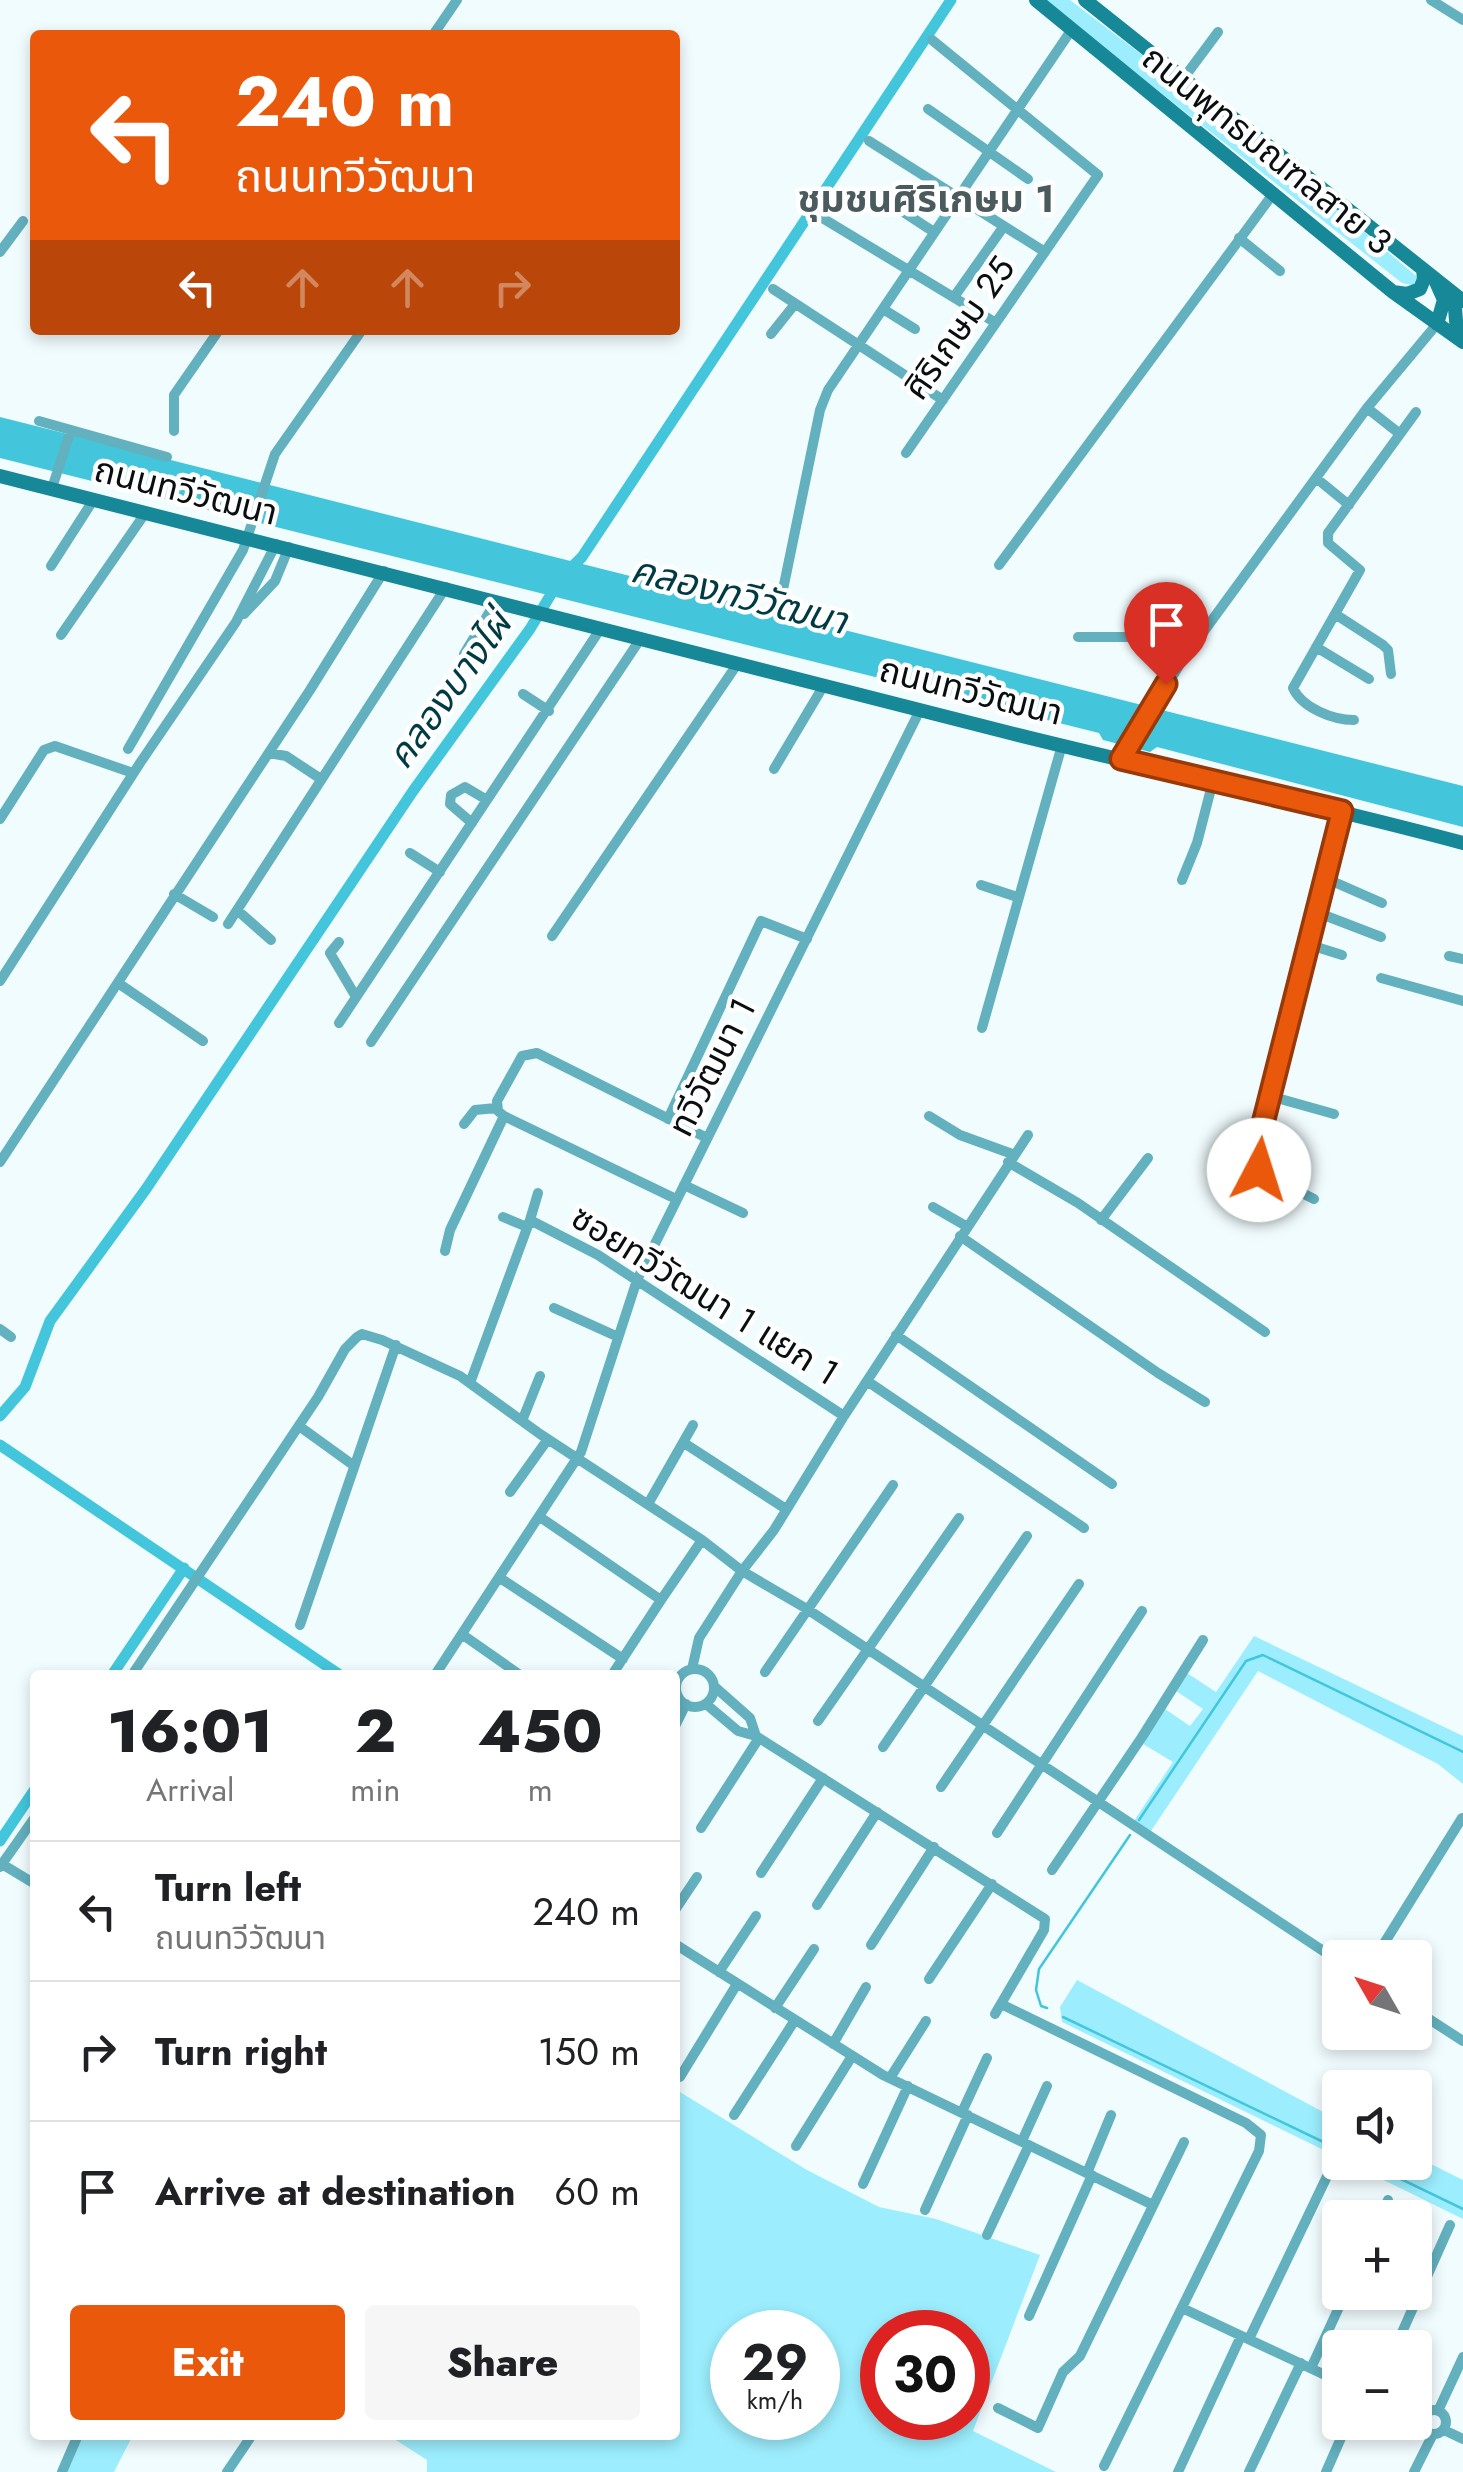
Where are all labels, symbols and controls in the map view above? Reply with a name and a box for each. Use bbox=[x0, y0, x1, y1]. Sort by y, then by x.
street label: ถนนพุทธมณฑลสาย 3 bbox=[1131, 33, 1403, 267]
text: 240 m bbox=[235, 51, 455, 152]
icon: left bbox=[70, 70, 200, 200]
text: ถนนทวีวัฒนา bbox=[235, 144, 475, 209]
district label: ชุมชนศิริเกษม 1 bbox=[798, 171, 1054, 226]
street label: ศิริเกษม 25 bbox=[891, 246, 1027, 410]
icon: left bbox=[170, 260, 225, 315]
icon: ahead bbox=[275, 260, 330, 315]
icon: ahead bbox=[380, 260, 435, 315]
icon: right bbox=[485, 260, 540, 315]
street label: ถนนทวีวัฒนา bbox=[89, 444, 283, 538]
water label: คลองทวีวัฒนา bbox=[625, 541, 854, 648]
pin bbox=[1124, 582, 1209, 685]
water label: คลองบางไผ่ bbox=[373, 596, 527, 780]
icon: arrive bbox=[1139, 597, 1194, 652]
street label: ถนนทวีวัฒนา bbox=[874, 644, 1068, 738]
street label: ทวีวัฒนา 1 bbox=[656, 989, 768, 1145]
position arrow bbox=[1207, 1118, 1311, 1222]
street label: ซอยทวีวัฒนา 1 แยก 1 bbox=[562, 1192, 848, 1398]
text: 16:01 bbox=[107, 1688, 273, 1775]
text: 2 bbox=[355, 1688, 396, 1775]
text: 450 bbox=[478, 1688, 603, 1775]
text: Arrival bbox=[146, 1767, 234, 1813]
text: min bbox=[350, 1767, 400, 1813]
text: m bbox=[528, 1767, 553, 1813]
text: Turn left bbox=[155, 1860, 301, 1915]
icon: left bbox=[70, 1884, 125, 1939]
text: 240 m bbox=[532, 1884, 640, 1939]
text: ถนนทวีวัฒนา bbox=[155, 1915, 326, 1961]
north arrow bbox=[1322, 1940, 1432, 2050]
map controls bbox=[1322, 1940, 1432, 2440]
icon: right bbox=[70, 2024, 125, 2079]
text: Turn right bbox=[155, 2024, 327, 2079]
text: 150 m bbox=[538, 2024, 640, 2079]
button: sound bbox=[1322, 2070, 1432, 2180]
icon: arrive bbox=[70, 2164, 125, 2219]
text: Arrive at destination bbox=[155, 2164, 516, 2219]
text: 60 m bbox=[554, 2164, 640, 2219]
button: + bbox=[1322, 2200, 1432, 2310]
button: Exit bbox=[70, 2305, 345, 2420]
button: Share bbox=[365, 2305, 640, 2420]
speed limit sign: 30 bbox=[860, 2310, 990, 2440]
text: 29 bbox=[742, 2326, 808, 2399]
button: − bbox=[1322, 2330, 1432, 2440]
text: km/h bbox=[747, 2382, 803, 2418]

